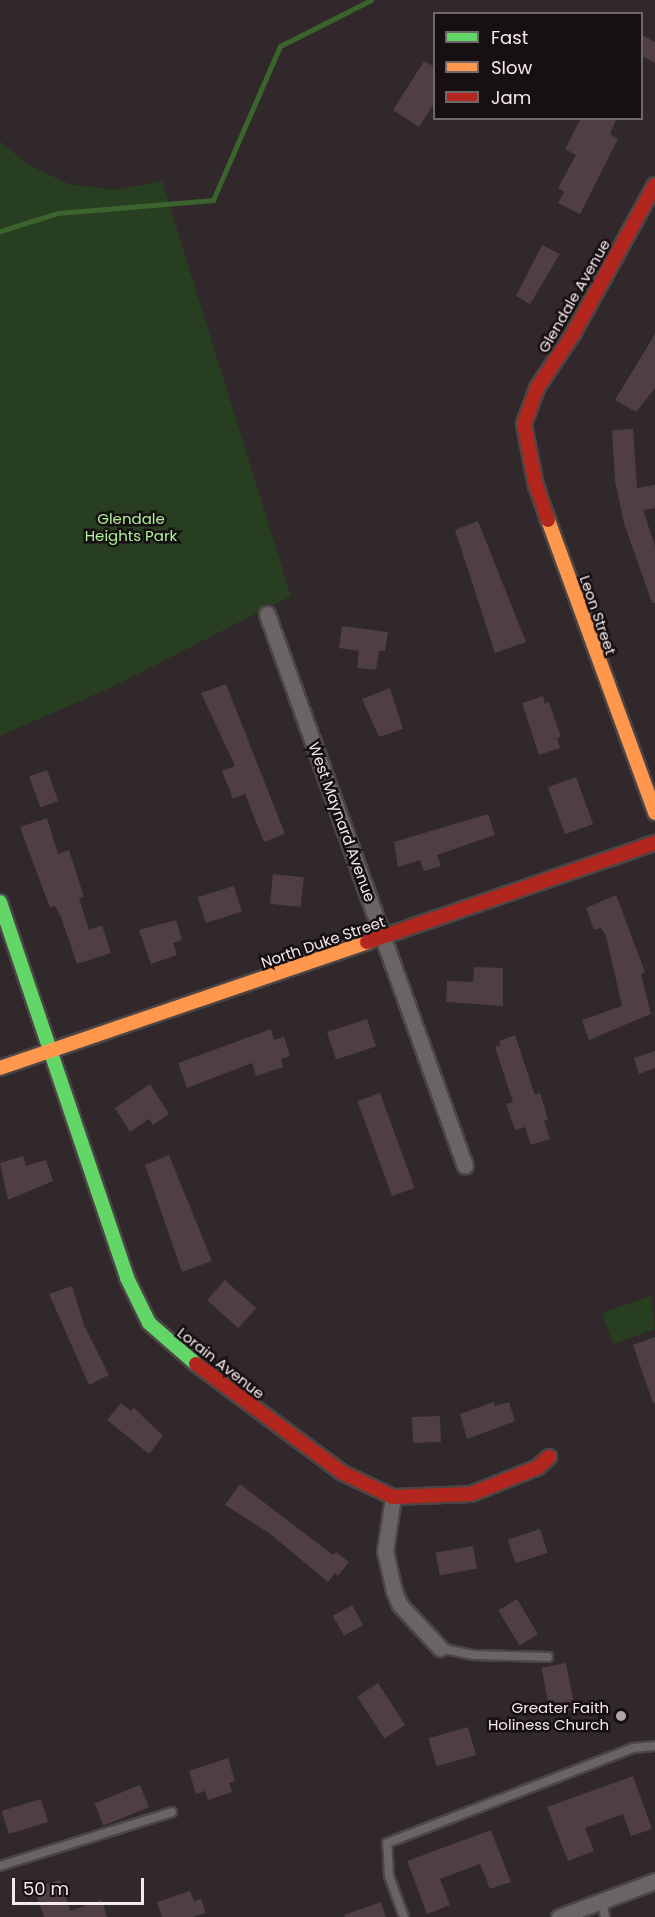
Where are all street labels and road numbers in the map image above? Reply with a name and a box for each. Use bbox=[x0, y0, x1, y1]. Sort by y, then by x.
street label: Glendale Avenue bbox=[534, 236, 614, 356]
street label: Leon Street bbox=[576, 573, 620, 657]
street label: West Maynard Avenue bbox=[305, 740, 379, 904]
street label: North Duke Street bbox=[259, 912, 387, 972]
street label: Lorain Avenue bbox=[174, 1323, 268, 1403]

